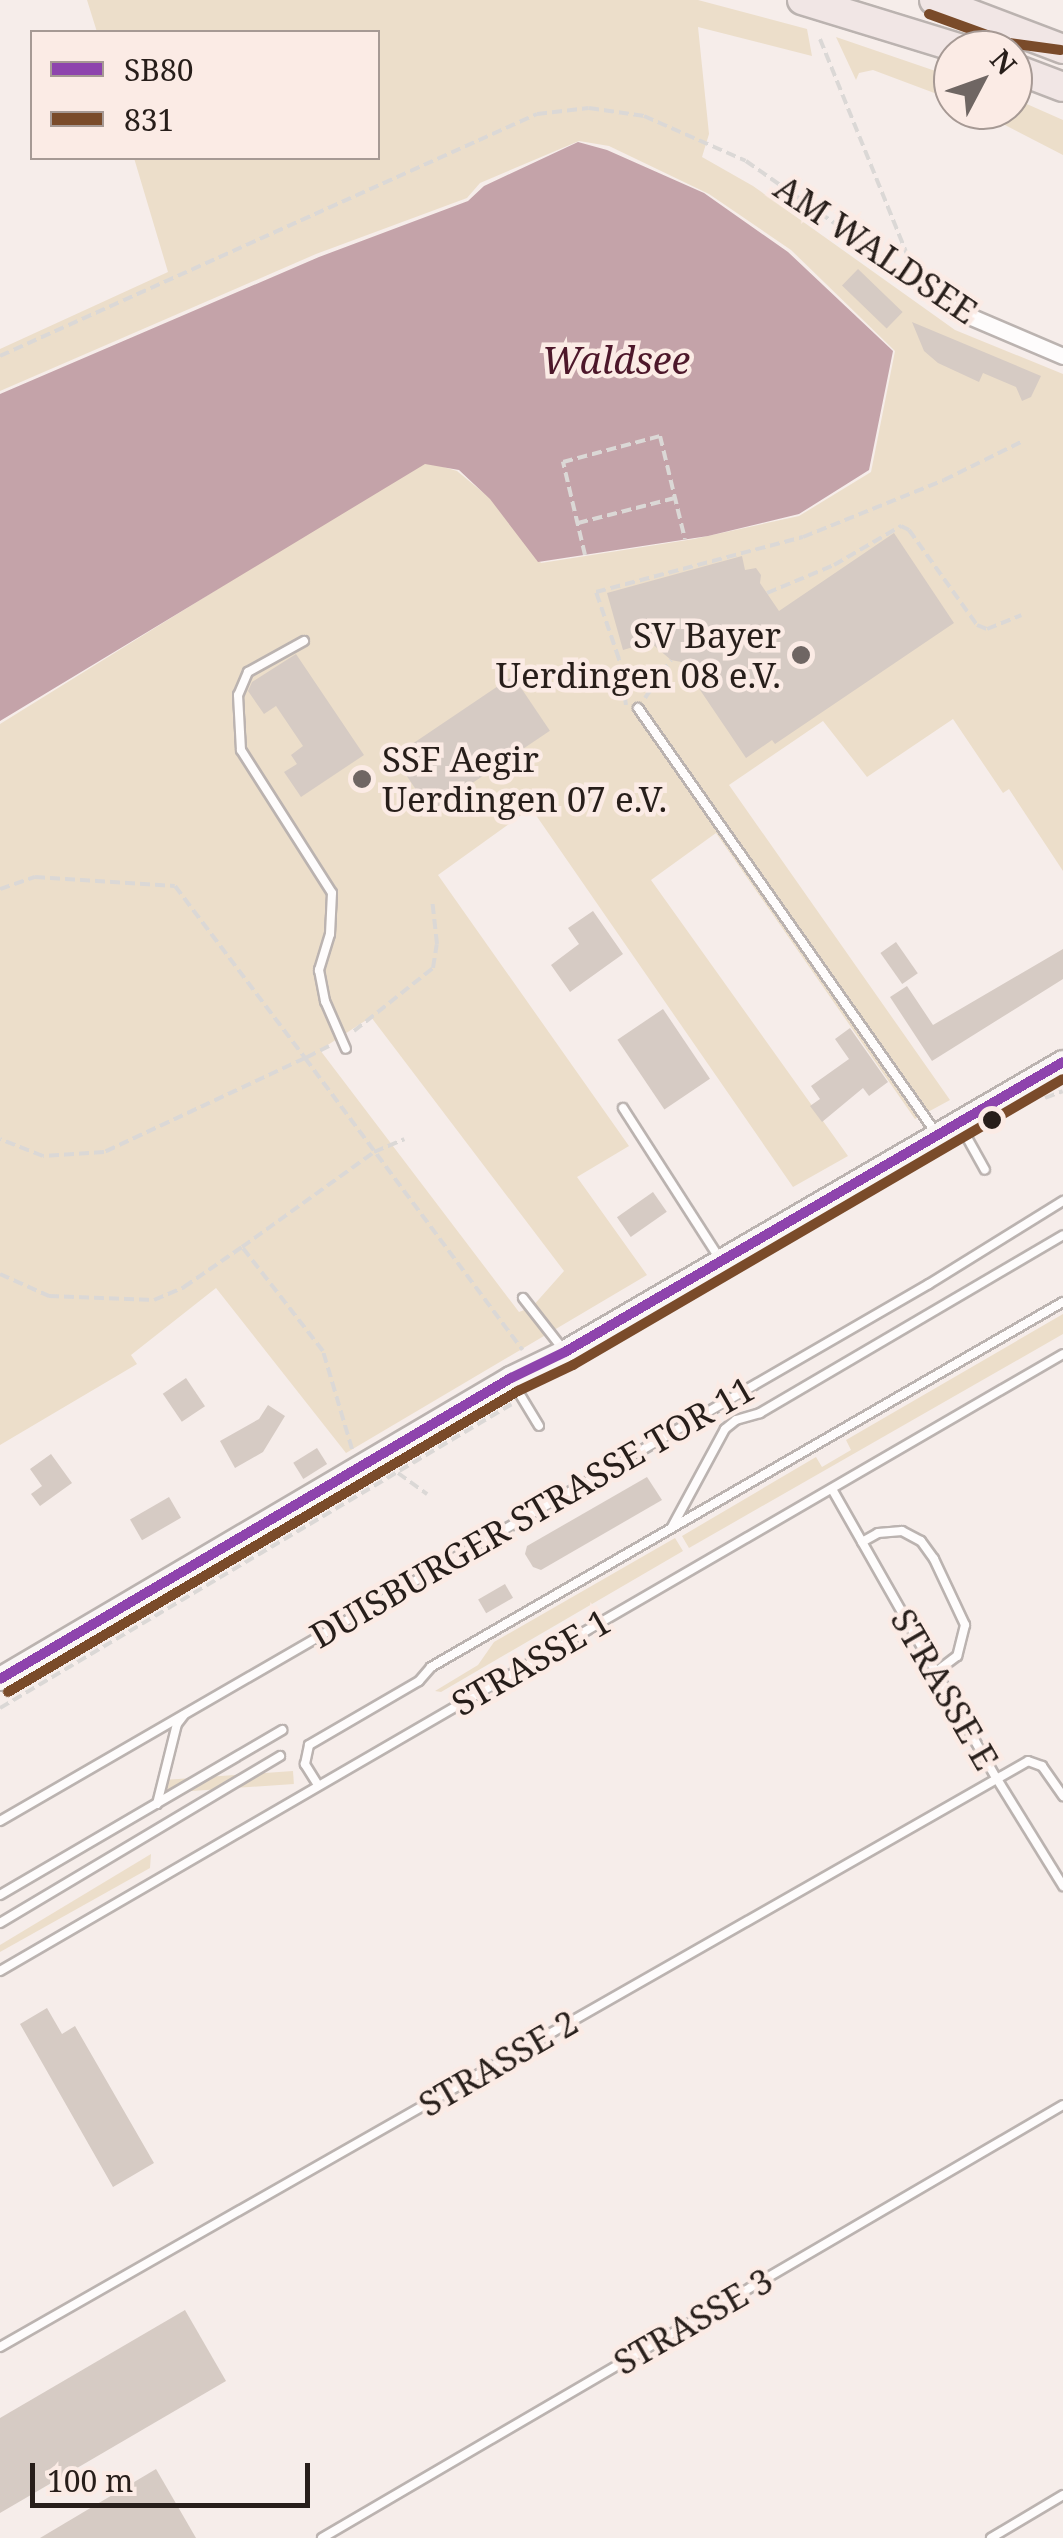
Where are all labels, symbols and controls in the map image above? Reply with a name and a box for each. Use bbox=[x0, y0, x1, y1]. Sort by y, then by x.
legend bbox=[30, 30, 380, 160]
north arrow bbox=[933, 30, 1033, 130]
text: N bbox=[983, 41, 1026, 82]
text: SB80 bbox=[124, 49, 193, 90]
text: 831 bbox=[124, 99, 174, 140]
street label: AM WALDSEE bbox=[767, 166, 985, 332]
water label: Waldsee bbox=[542, 337, 690, 383]
place label: SV Bayer Uerdingen 08 e.V. bbox=[496, 614, 781, 696]
marker: SV Bayer Uerdingen 08 e.V. bbox=[790, 644, 812, 666]
place label: SSF Aegir Uerdingen 07 e.V. bbox=[382, 738, 667, 820]
marker: SSF Aegir Uerdingen 07 e.V. bbox=[351, 768, 373, 790]
unlabelled marker bbox=[982, 1110, 1002, 1130]
street label: DUISBURGER STRASSE TOR 11 bbox=[302, 1367, 762, 1657]
street label: STRASSE 1 bbox=[444, 1600, 618, 1724]
street label: STRASSE E bbox=[882, 1601, 1008, 1777]
street label: STRASSE 2 bbox=[411, 2001, 585, 2125]
street label: STRASSE 3 bbox=[606, 2259, 780, 2383]
scale bar bbox=[35, 2443, 315, 2505]
text: 100 m bbox=[47, 2460, 133, 2501]

